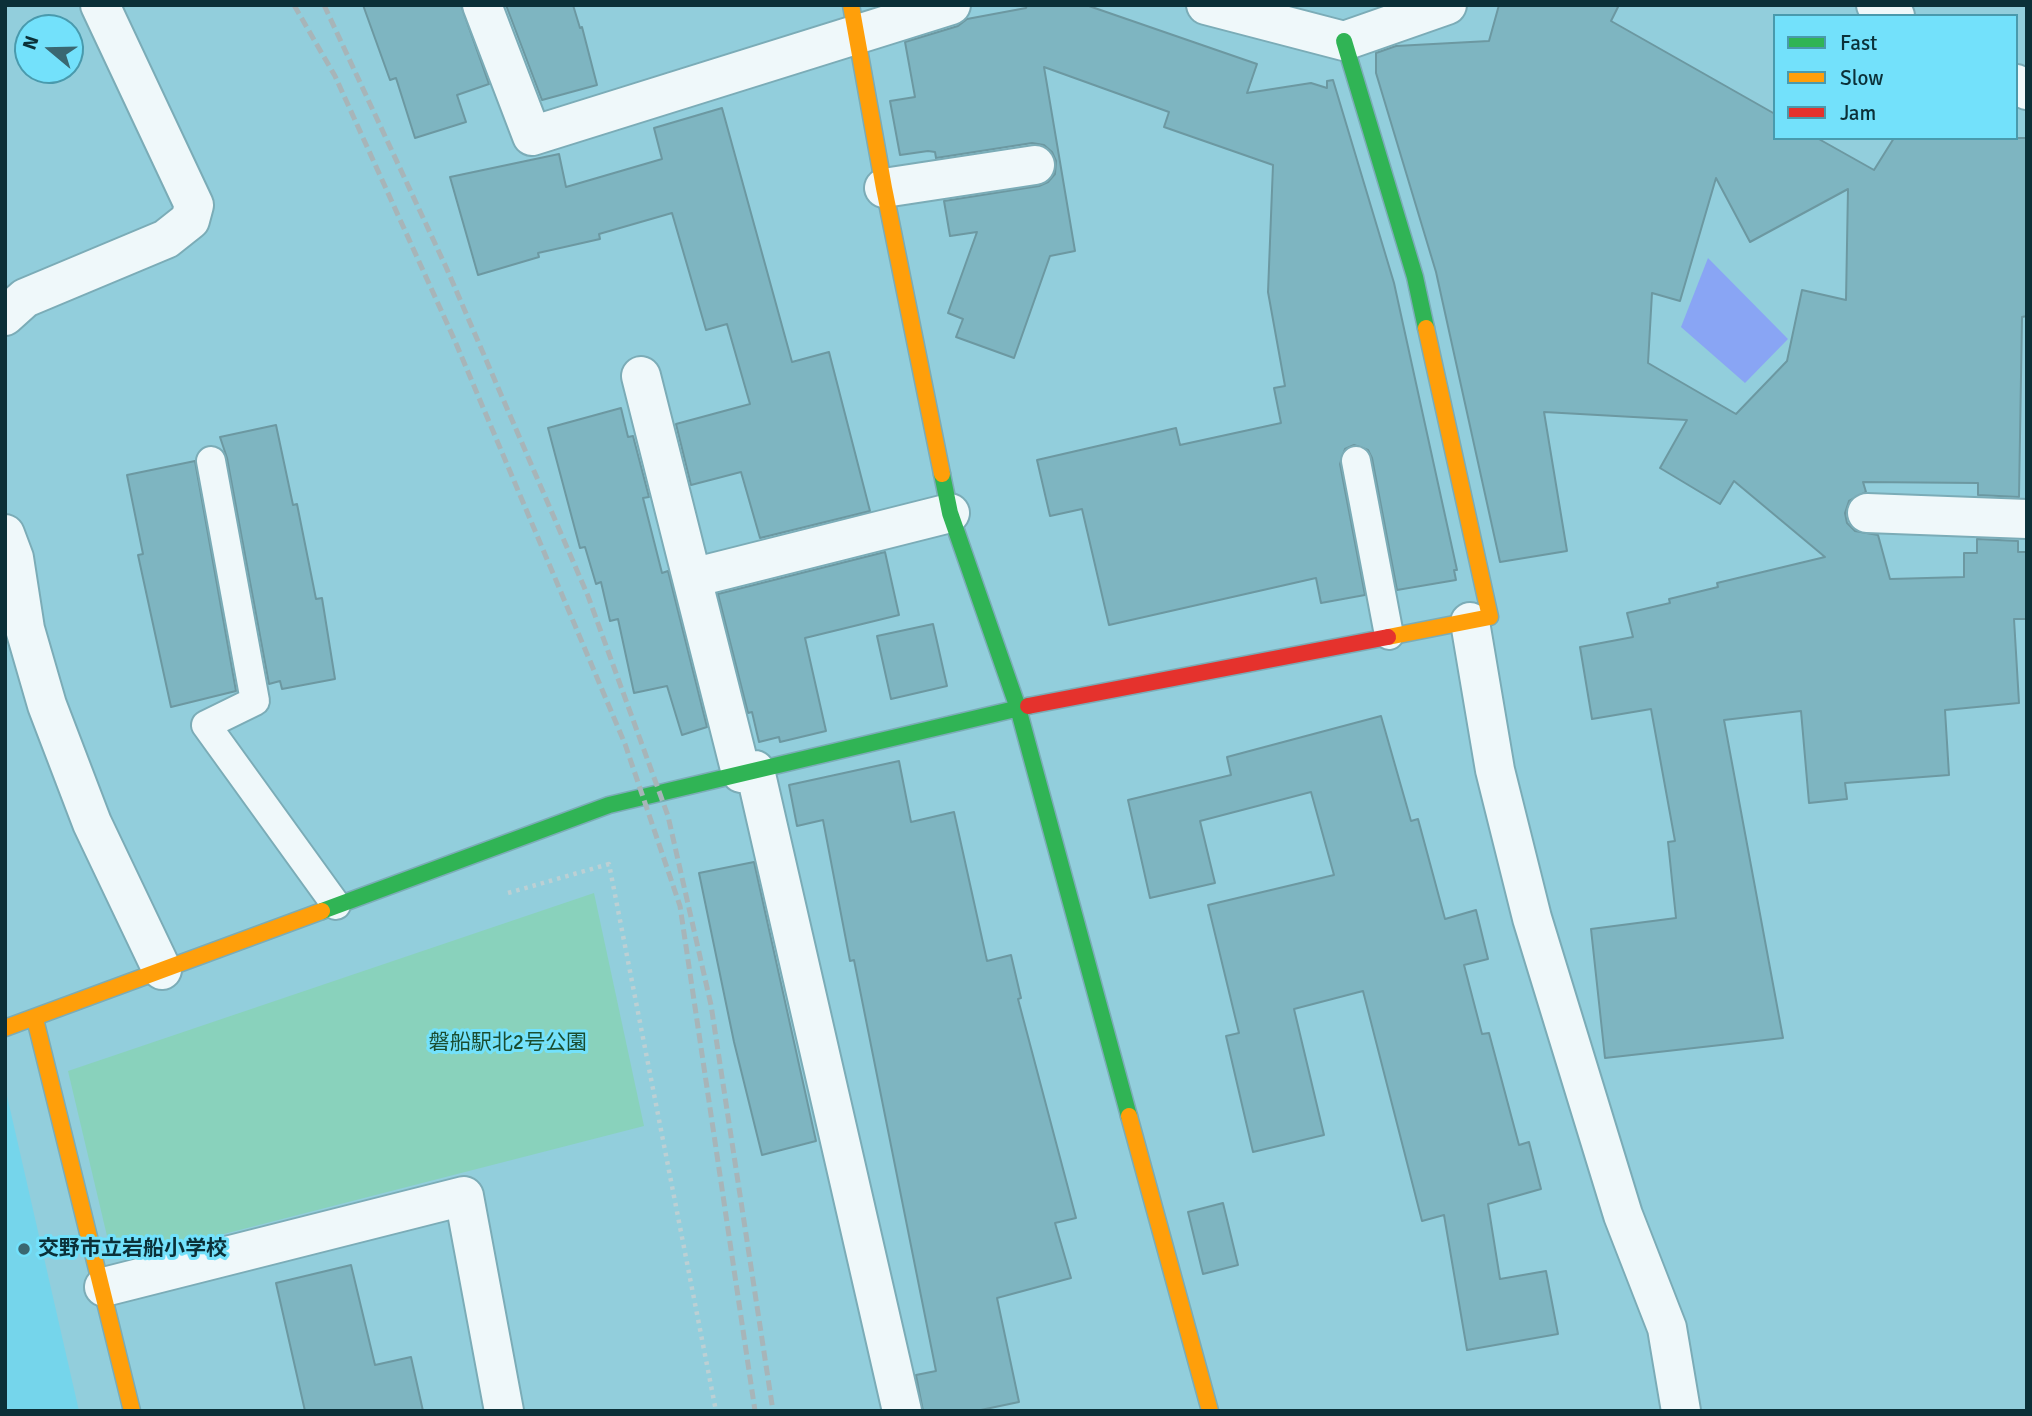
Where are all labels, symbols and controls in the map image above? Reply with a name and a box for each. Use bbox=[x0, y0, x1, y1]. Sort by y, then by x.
north arrow bbox=[14, 14, 84, 84]
legend bbox=[1773, 14, 2018, 140]
text: Fast bbox=[1840, 30, 1877, 56]
text: N bbox=[18, 33, 45, 53]
text: Slow bbox=[1840, 65, 1884, 91]
text: Jam bbox=[1840, 100, 1876, 126]
park label: 磐船駅北2号公園 bbox=[429, 1030, 587, 1056]
place label: 交野市立岩船小学校 bbox=[38, 1236, 227, 1262]
marker: 交野市立岩船小学校 bbox=[16, 1241, 32, 1257]

